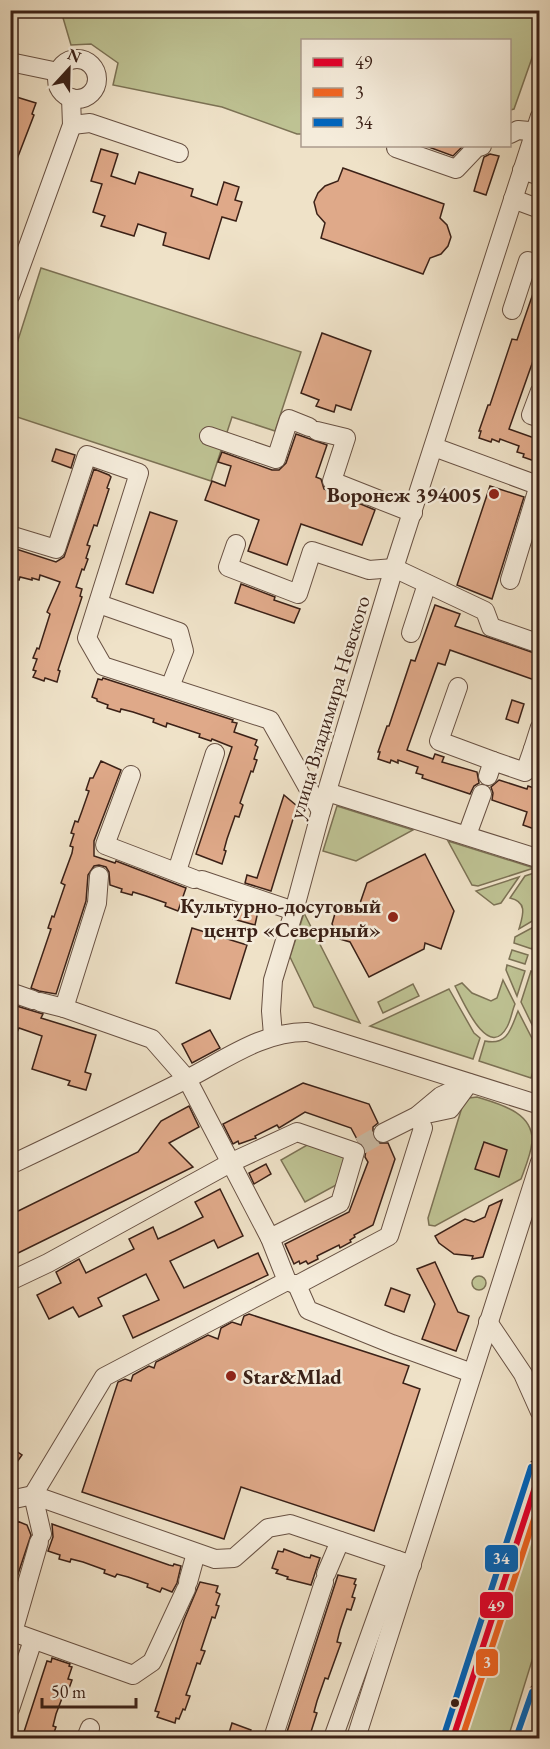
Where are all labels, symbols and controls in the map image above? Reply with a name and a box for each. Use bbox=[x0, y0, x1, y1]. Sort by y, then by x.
north arrow bbox=[39, 39, 99, 99]
legend bbox=[301, 39, 511, 147]
text: N bbox=[64, 43, 84, 68]
text: 49 bbox=[355, 51, 373, 74]
text: 3 bbox=[355, 81, 364, 104]
text: 34 bbox=[355, 111, 373, 134]
place label: Воронеж 394005 bbox=[327, 481, 482, 508]
marker: Воронеж 394005 bbox=[487, 487, 501, 501]
street label: улица Владимира Невского bbox=[282, 592, 376, 822]
place label: Культурно-досуговый центр «Северный» bbox=[180, 892, 381, 943]
marker: Культурно-досуговый центр «Северный» bbox=[386, 910, 400, 924]
place label: Star&Mlad bbox=[243, 1363, 342, 1390]
marker: Star&Mlad bbox=[224, 1369, 238, 1383]
line badge: 34 bbox=[484, 1544, 519, 1573]
text: 34 bbox=[493, 1548, 510, 1569]
line badge: 49 bbox=[479, 1591, 514, 1619]
text: 49 bbox=[488, 1595, 505, 1616]
line badge: 3 bbox=[475, 1648, 499, 1677]
text: 3 bbox=[483, 1652, 491, 1673]
scale bar bbox=[42, 1671, 136, 1709]
text: 50 m bbox=[51, 1680, 86, 1703]
unlabelled marker bbox=[449, 1697, 461, 1709]

